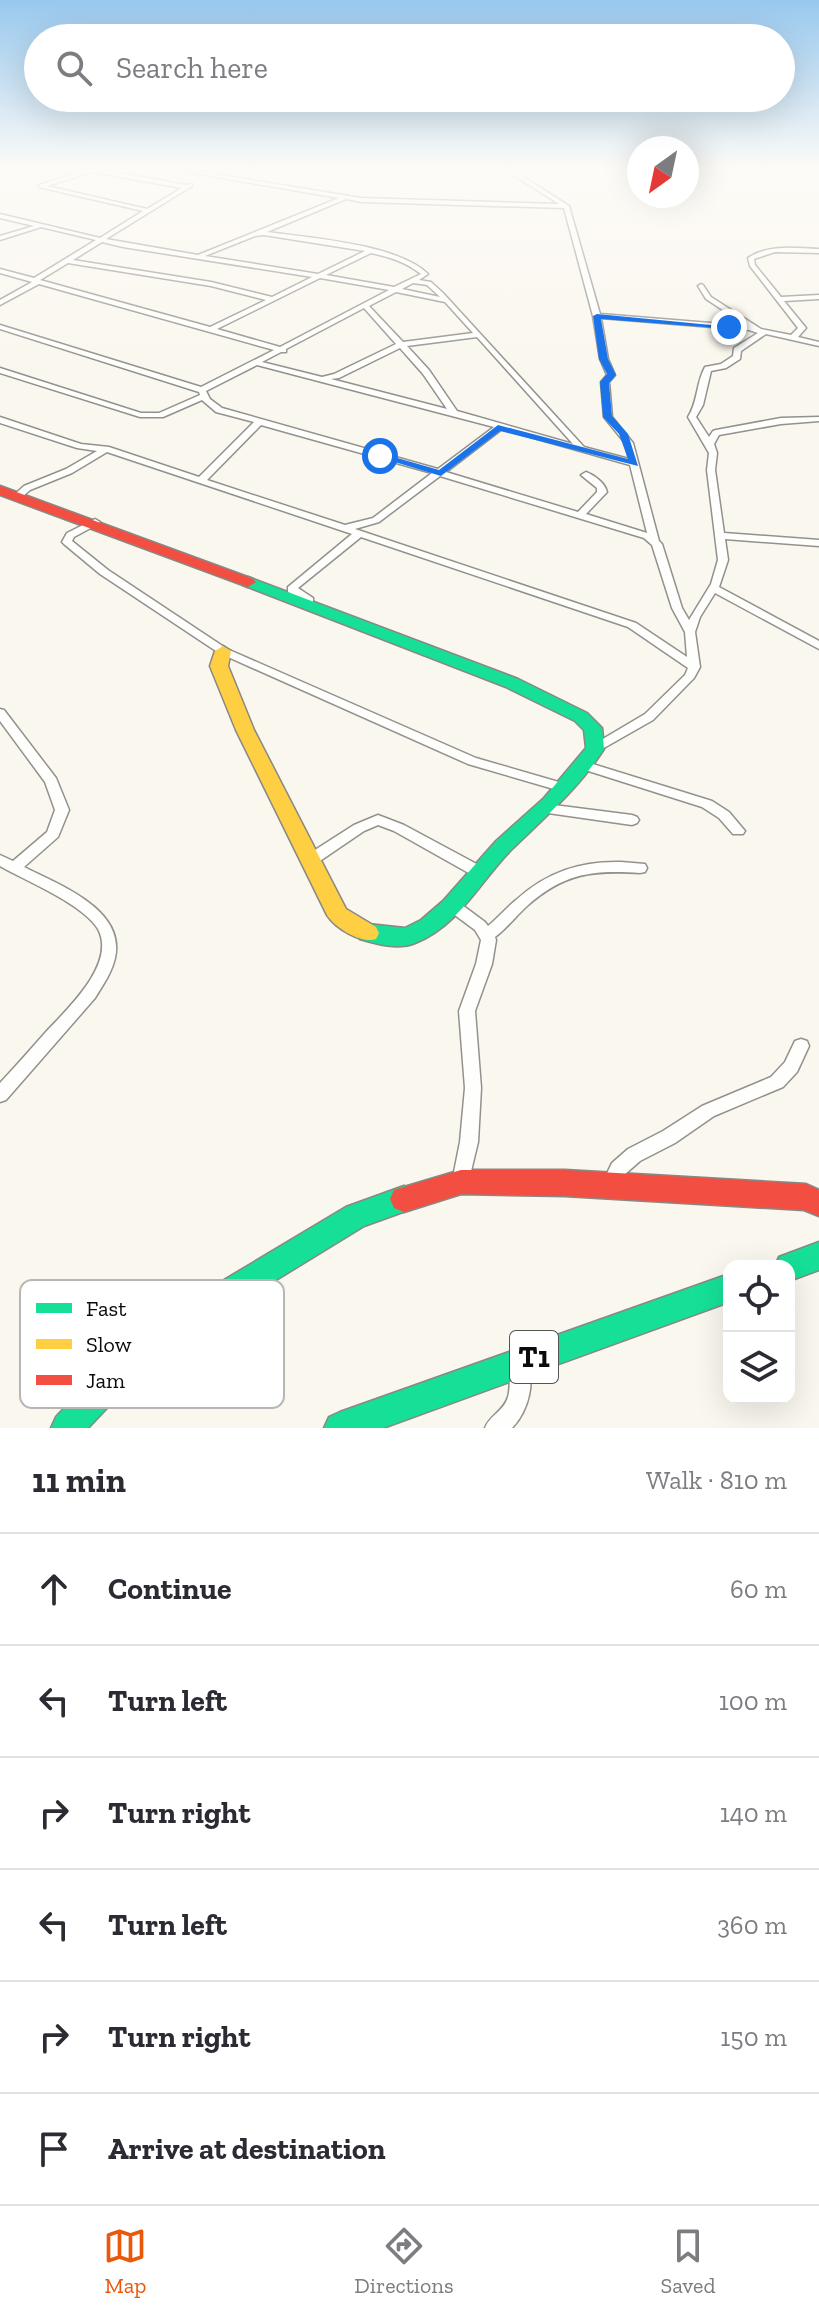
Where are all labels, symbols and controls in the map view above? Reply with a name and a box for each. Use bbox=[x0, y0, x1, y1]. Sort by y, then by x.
search box bbox=[24, 24, 795, 112]
icon: search bbox=[52, 46, 96, 90]
text: Search here bbox=[116, 50, 268, 86]
north arrow bbox=[627, 136, 699, 208]
route end bbox=[711, 309, 747, 345]
route start bbox=[362, 438, 398, 474]
map controls bbox=[723, 1260, 795, 1404]
button: locate bbox=[723, 1260, 795, 1332]
legend bbox=[20, 1280, 284, 1408]
text: Fast bbox=[86, 1295, 127, 1322]
text: Slow bbox=[86, 1331, 132, 1358]
road number: T1 bbox=[510, 1331, 558, 1383]
button: layers bbox=[723, 1332, 795, 1404]
text: Jam bbox=[86, 1367, 125, 1394]
text: 11 min bbox=[32, 1460, 126, 1501]
text: Walk · 810 m bbox=[646, 1464, 787, 1496]
icon: ahead bbox=[32, 1567, 76, 1611]
text: Continue bbox=[108, 1571, 232, 1607]
text: 60 m bbox=[730, 1573, 787, 1605]
icon: left bbox=[32, 1679, 76, 1723]
text: Turn left bbox=[108, 1683, 227, 1719]
text: 100 m bbox=[719, 1685, 787, 1717]
icon: right bbox=[32, 1791, 76, 1835]
text: Turn right bbox=[108, 1795, 250, 1831]
text: 140 m bbox=[720, 1797, 787, 1829]
icon: left bbox=[32, 1903, 76, 1947]
text: Turn left bbox=[108, 1907, 227, 1943]
text: 360 m bbox=[717, 1909, 787, 1941]
icon: right bbox=[32, 2015, 76, 2059]
text: Turn right bbox=[108, 2019, 250, 2055]
text: 150 m bbox=[720, 2021, 787, 2053]
icon: arrive bbox=[32, 2127, 76, 2171]
text: Arrive at destination bbox=[108, 2131, 385, 2167]
tab: Map bbox=[103, 2224, 147, 2299]
tab: Directions bbox=[354, 2224, 454, 2299]
tab: Saved bbox=[660, 2224, 716, 2299]

